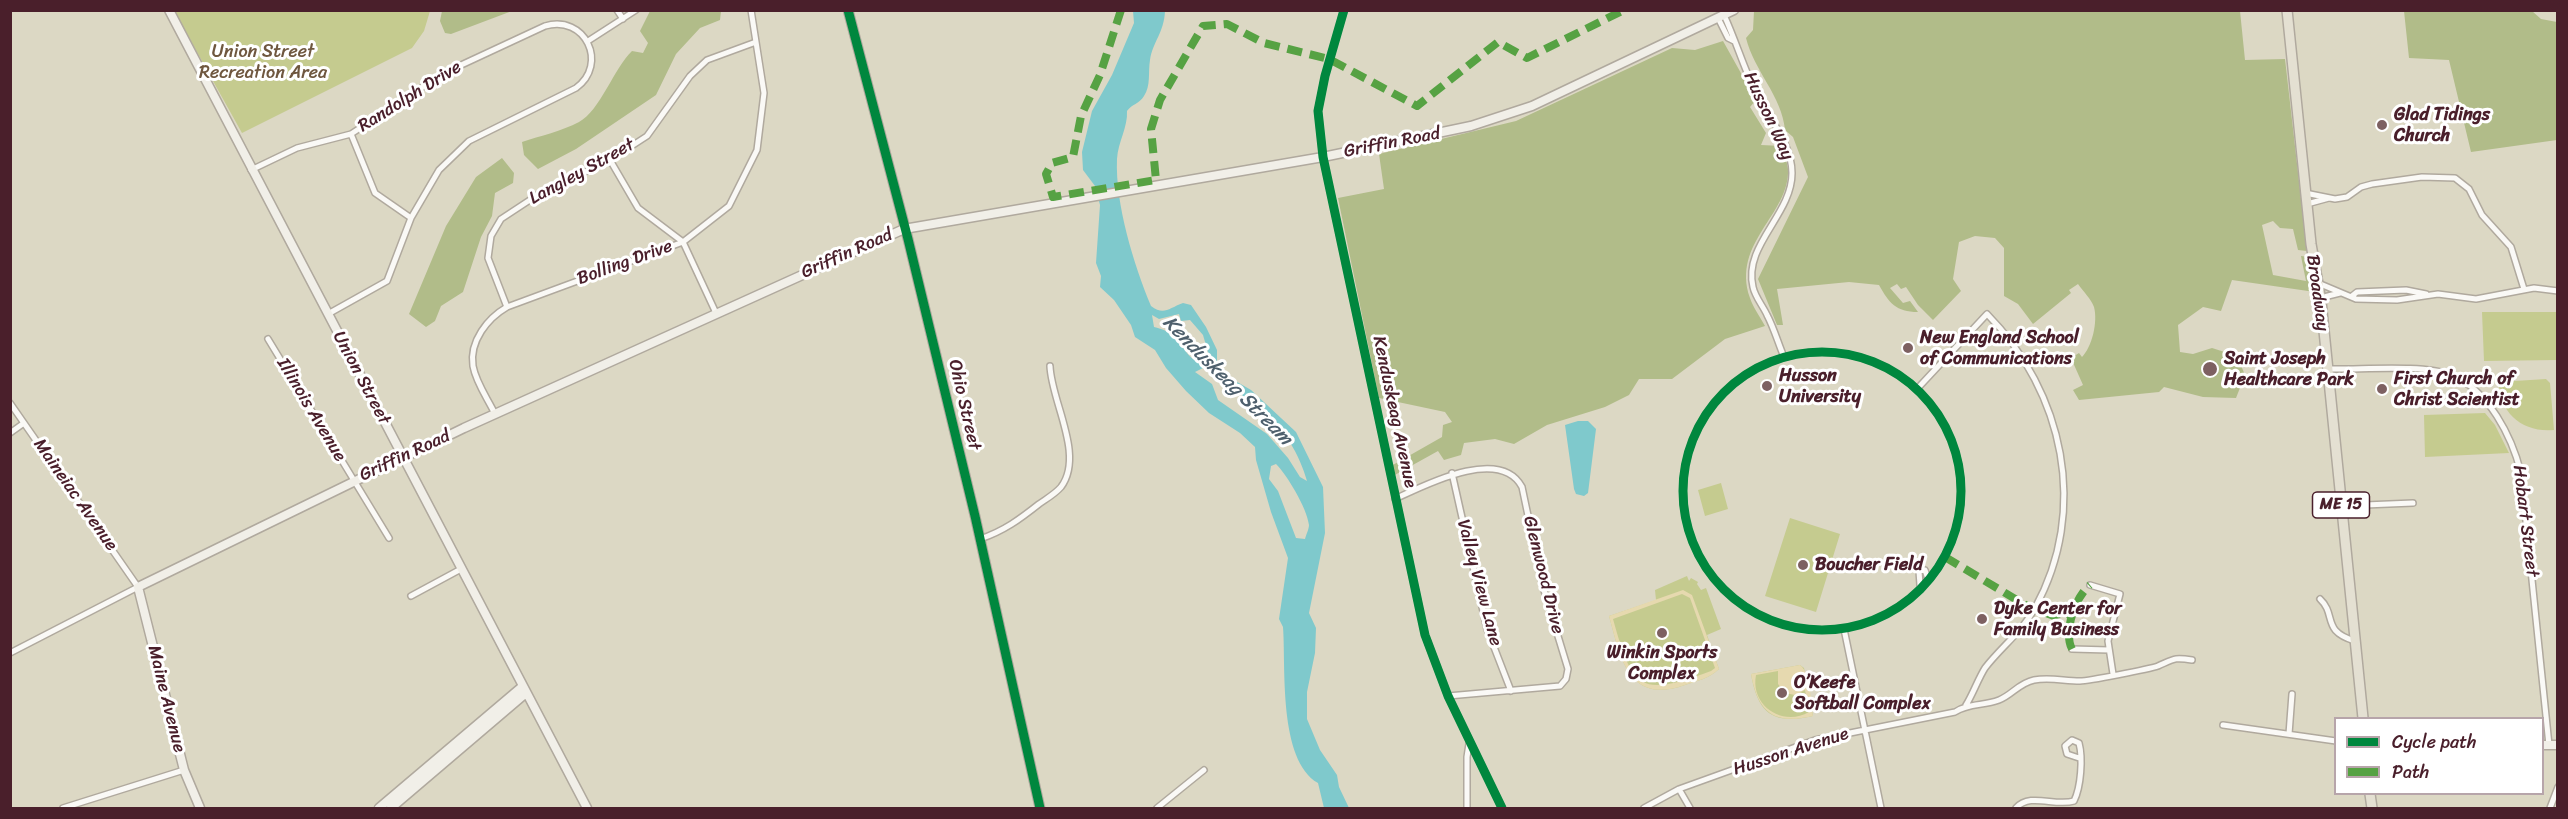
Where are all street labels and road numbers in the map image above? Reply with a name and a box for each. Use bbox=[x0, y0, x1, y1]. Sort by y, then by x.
street label: Randolph Drive bbox=[354, 57, 466, 137]
street label: Husson Way bbox=[1738, 68, 1798, 164]
street label: Griffin Road bbox=[1342, 123, 1442, 163]
street label: Langley Street bbox=[526, 134, 638, 210]
street label: Griffin Road bbox=[798, 224, 896, 284]
street label: Bolling Drive bbox=[574, 236, 676, 290]
street label: Broadway bbox=[2301, 253, 2333, 333]
street label: Union Street bbox=[327, 328, 395, 428]
street label: Kenduskeag Avenue bbox=[1367, 334, 1421, 490]
street label: Illinois Avenue bbox=[272, 354, 350, 466]
street label: Ohio Street bbox=[943, 358, 985, 452]
street label: Griffin Road bbox=[356, 426, 454, 486]
street label: Maineiac Avenue bbox=[28, 435, 122, 555]
street label: Hobart Street bbox=[2507, 464, 2543, 578]
road number: ME 15 bbox=[2312, 492, 2370, 518]
street label: Glenwood Drive bbox=[1518, 514, 1568, 636]
street label: Valley View Lane bbox=[1452, 517, 1506, 649]
street label: Maine Avenue bbox=[142, 643, 190, 755]
street label: Husson Avenue bbox=[1731, 723, 1851, 781]

